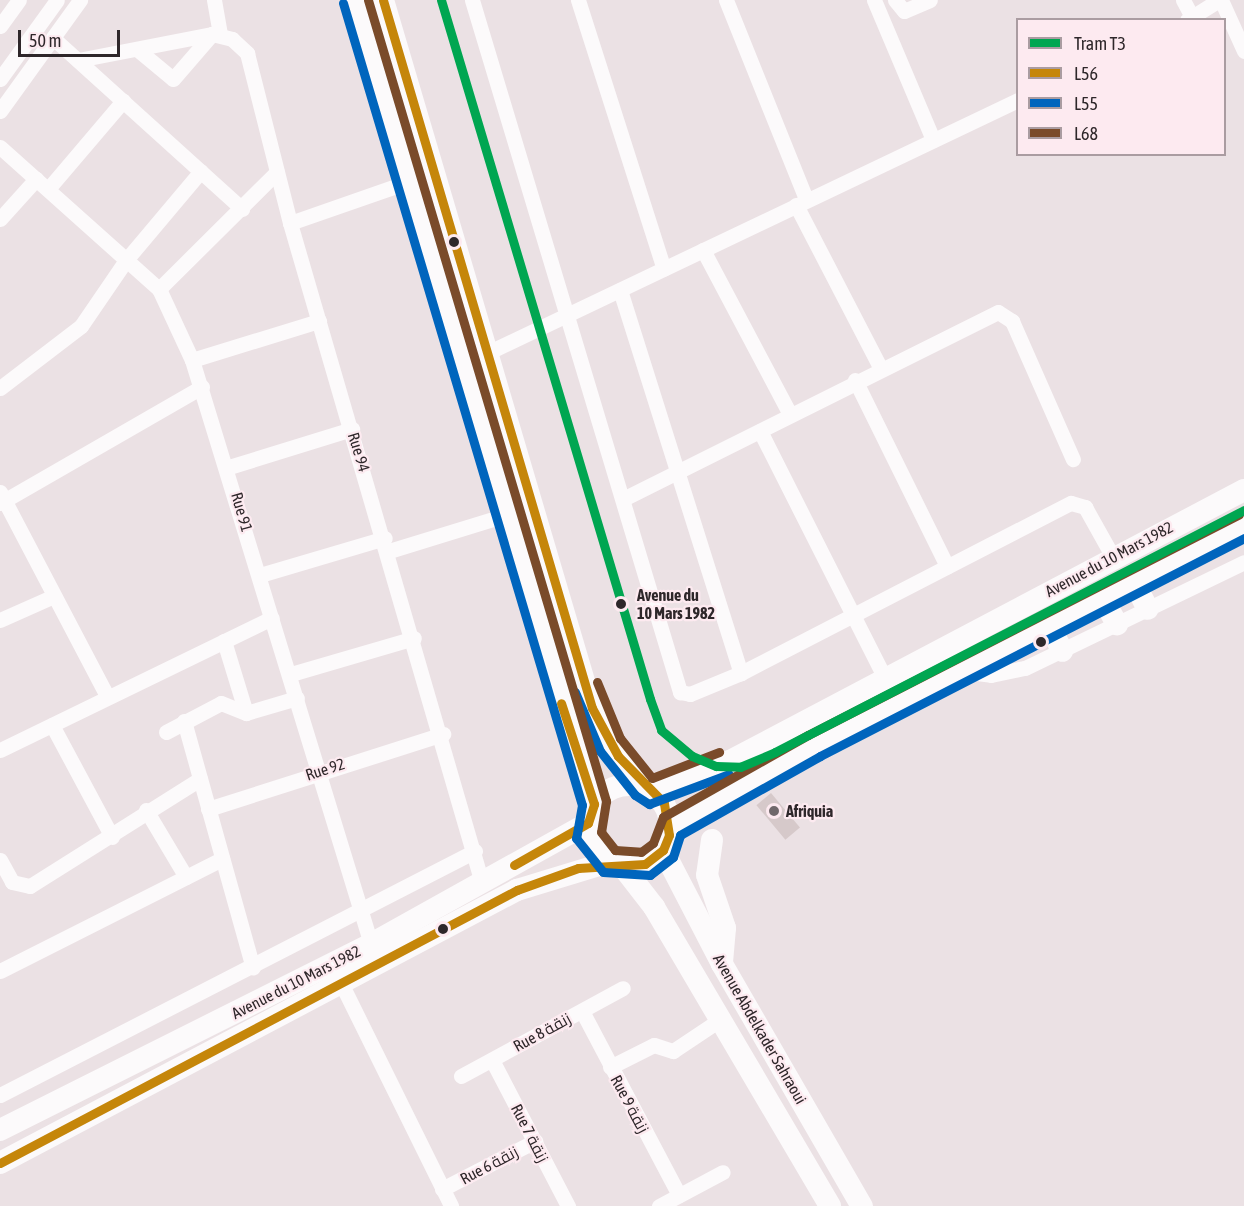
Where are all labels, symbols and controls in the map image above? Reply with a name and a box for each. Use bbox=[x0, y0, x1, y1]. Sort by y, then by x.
scale bar bbox=[21, 18, 123, 56]
legend bbox=[1016, 18, 1226, 156]
text: 50 m bbox=[29, 30, 61, 51]
text: Tram T3 bbox=[1074, 33, 1126, 54]
text: L56 bbox=[1074, 63, 1098, 84]
text: L55 bbox=[1074, 93, 1098, 114]
text: L68 bbox=[1074, 123, 1098, 144]
unlabelled marker bbox=[448, 236, 460, 248]
street label: Rue 94 bbox=[344, 430, 374, 474]
street label: Rue 91 bbox=[227, 490, 257, 534]
street label: Avenue du 10 Mars 1982 bbox=[1042, 517, 1176, 601]
place label: Avenue du 10 Mars 1982 bbox=[637, 585, 715, 623]
marker: Avenue du 10 Mars 1982 bbox=[610, 593, 632, 615]
unlabelled marker bbox=[1035, 636, 1047, 648]
street label: Rue 92 bbox=[303, 754, 347, 784]
place label: Afriquia bbox=[786, 801, 833, 821]
marker: Afriquia bbox=[767, 804, 781, 818]
unlabelled marker bbox=[437, 923, 449, 935]
street label: Avenue du 10 Mars 1982 bbox=[228, 941, 364, 1023]
street label: Avenue Abdelkader Sahraoui bbox=[709, 951, 811, 1107]
street label: Rue 8 زنقة bbox=[510, 1008, 574, 1056]
street label: Rue 9 زنقة bbox=[607, 1072, 653, 1136]
street label: Rue 7 زنقة bbox=[507, 1101, 553, 1165]
street label: Rue 6 زنقة bbox=[457, 1142, 521, 1188]

